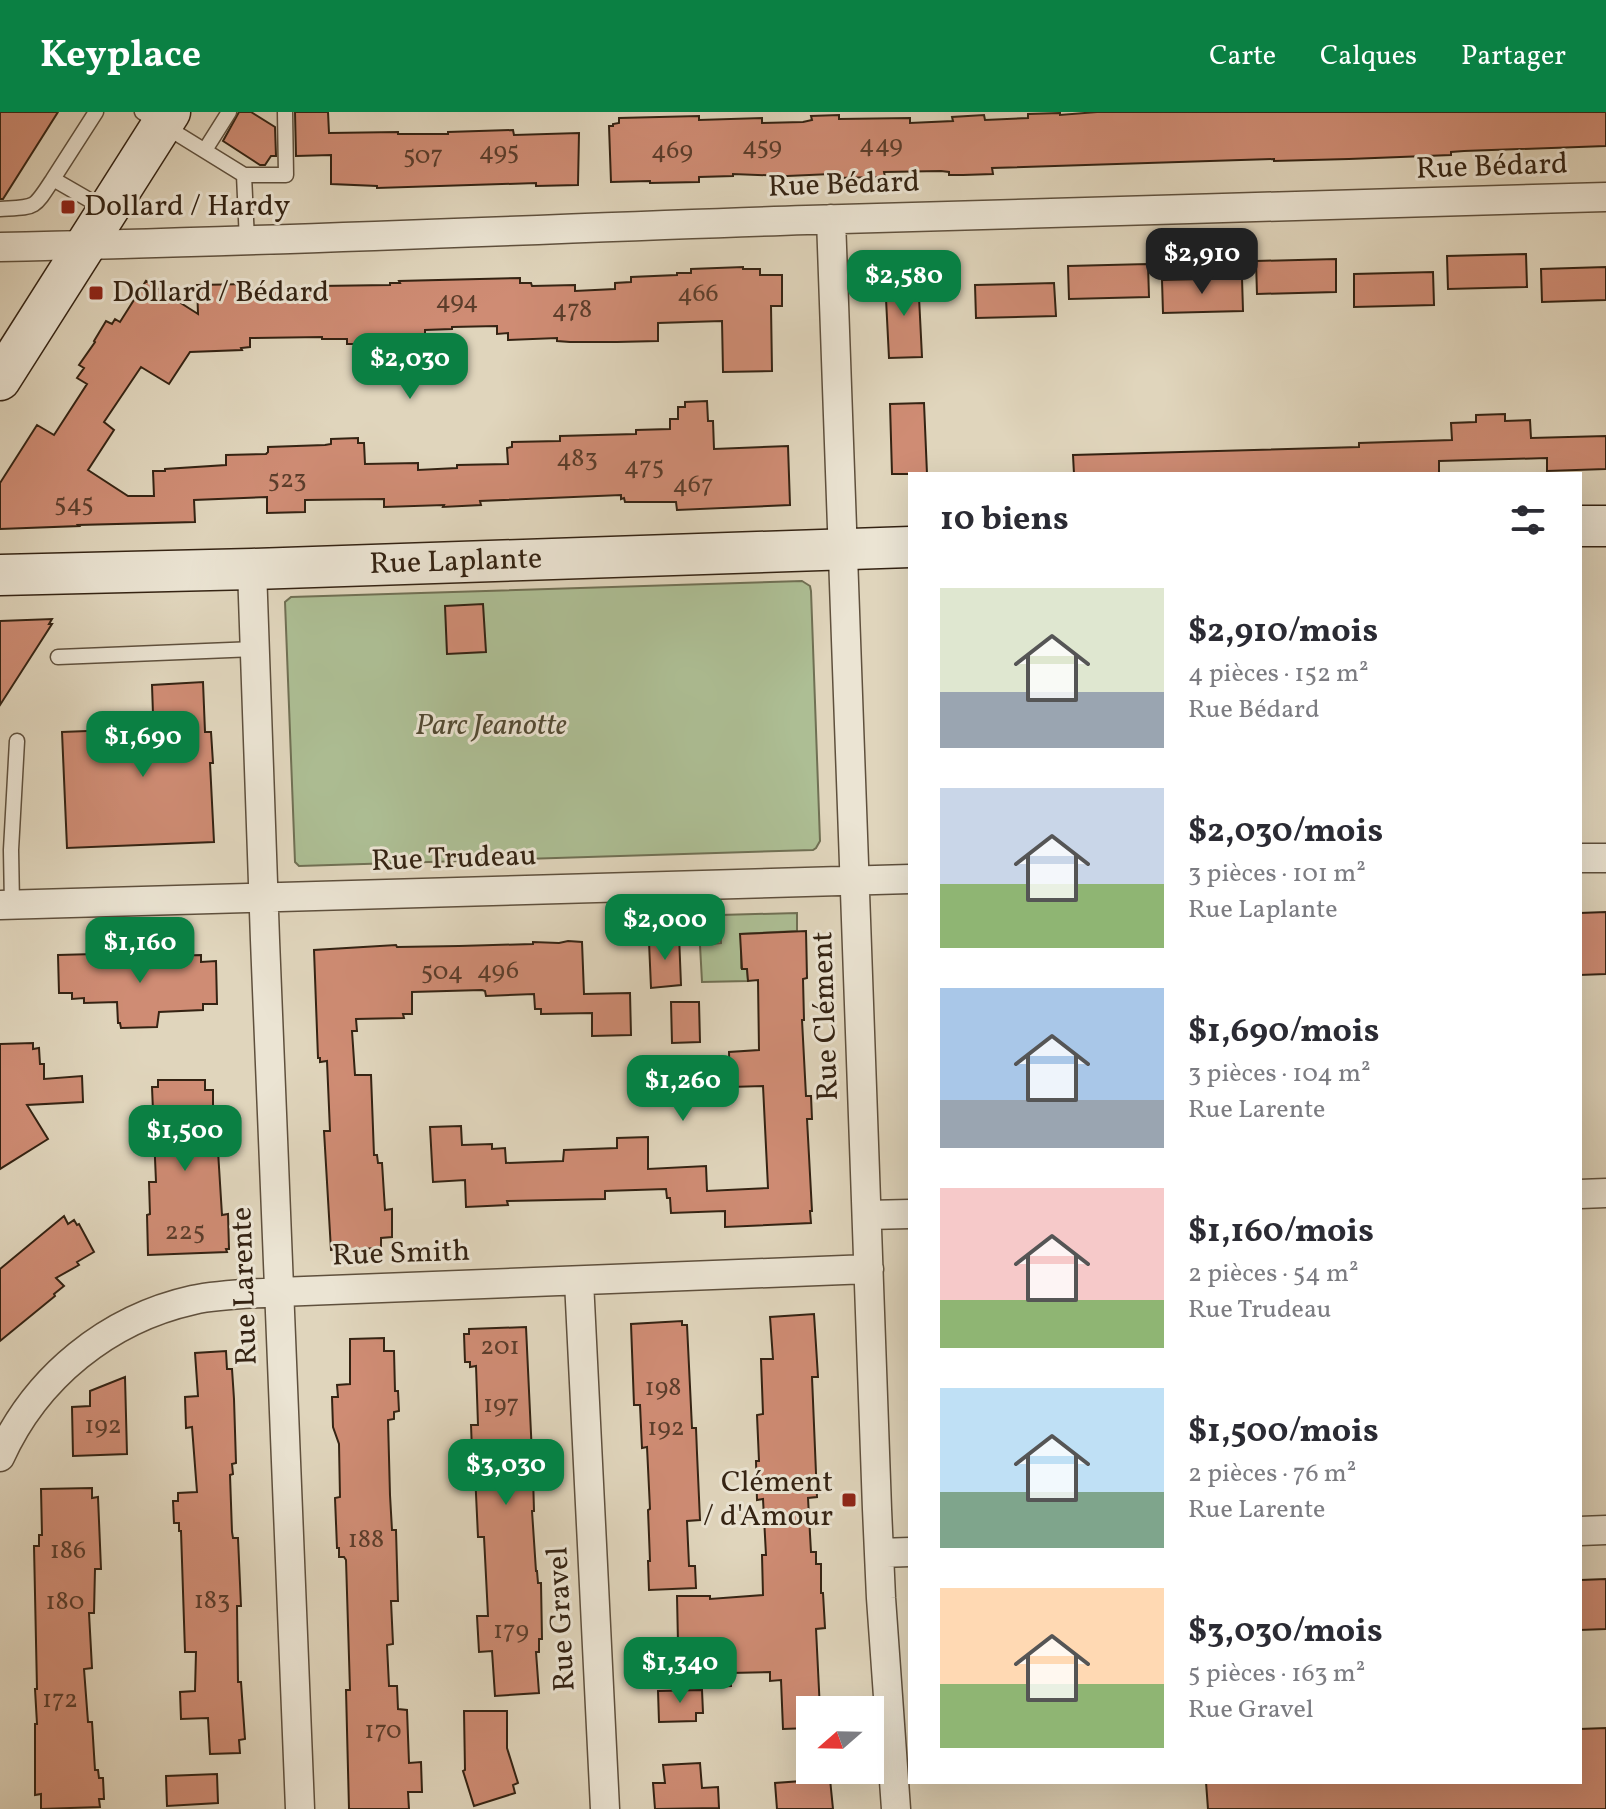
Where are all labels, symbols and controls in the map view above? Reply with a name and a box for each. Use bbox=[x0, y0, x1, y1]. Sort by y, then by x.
text: Keyplace bbox=[40, 30, 201, 83]
text: Carte bbox=[1209, 37, 1276, 76]
text: Calques bbox=[1320, 37, 1417, 76]
text: Partager bbox=[1461, 37, 1566, 76]
house number: 449 bbox=[859, 127, 903, 163]
house number: 459 bbox=[742, 129, 782, 165]
house number: 469 bbox=[651, 133, 693, 169]
house number: 495 bbox=[479, 134, 519, 170]
house number: 507 bbox=[403, 138, 443, 174]
street label: Rue Bédard bbox=[1415, 143, 1569, 191]
street label: Rue Bédard bbox=[767, 161, 921, 209]
place label: Dollard / Hardy bbox=[84, 186, 290, 228]
marker: Dollard / Hardy bbox=[59, 198, 77, 216]
pin: $2,910 bbox=[1137, 228, 1267, 296]
text: $2,910 bbox=[1164, 236, 1240, 272]
pin: $2,580 bbox=[839, 250, 969, 318]
text: $2,580 bbox=[865, 258, 943, 294]
place label: Dollard / Bédard bbox=[112, 272, 329, 314]
house number: 466 bbox=[677, 276, 719, 312]
house number: 494 bbox=[435, 283, 479, 319]
marker: Dollard / Bédard bbox=[87, 284, 105, 302]
house number: 478 bbox=[552, 292, 592, 328]
pin: $2,030 bbox=[345, 333, 475, 401]
text: $2,030 bbox=[370, 341, 450, 377]
house number: 483 bbox=[556, 441, 598, 477]
house number: 475 bbox=[624, 449, 664, 485]
house number: 523 bbox=[267, 462, 307, 498]
house number: 467 bbox=[672, 467, 714, 503]
house number: 545 bbox=[54, 486, 94, 522]
text: 10 biens bbox=[940, 497, 1069, 544]
icon: filters bbox=[1506, 498, 1550, 542]
street label: Rue Laplante bbox=[369, 538, 543, 586]
text: $2,910/mois bbox=[1188, 609, 1378, 656]
icon: home bbox=[1004, 620, 1100, 716]
text: 4 pièces · 152 m² bbox=[1188, 656, 1369, 692]
text: Rue Bédard bbox=[1188, 692, 1320, 728]
park label: Parc Jeanotte bbox=[415, 705, 567, 747]
pin: $1,690 bbox=[78, 711, 208, 779]
text: $1,690 bbox=[104, 719, 182, 755]
text: $2,030/mois bbox=[1188, 809, 1383, 856]
icon: home bbox=[1004, 820, 1100, 916]
street label: Rue Trudeau bbox=[371, 835, 537, 883]
text: 3 pièces · 101 m² bbox=[1188, 856, 1366, 892]
text: Rue Laplante bbox=[1188, 892, 1338, 928]
pin: $2,000 bbox=[600, 894, 730, 962]
text: $2,000 bbox=[623, 902, 707, 938]
pin: $1,160 bbox=[75, 917, 205, 985]
text: $1,160 bbox=[103, 925, 177, 961]
street label: Rue Clément bbox=[802, 930, 850, 1102]
house number: 496 bbox=[477, 953, 519, 989]
house number: 504 bbox=[421, 954, 463, 990]
text: $1,690/mois bbox=[1188, 1009, 1380, 1056]
icon: home bbox=[1004, 1020, 1100, 1116]
pin: $1,260 bbox=[618, 1055, 748, 1123]
text: 3 pièces · 104 m² bbox=[1188, 1056, 1371, 1092]
text: $1,260 bbox=[645, 1063, 721, 1099]
text: Rue Larente bbox=[1188, 1092, 1325, 1128]
pin: $1,500 bbox=[120, 1105, 250, 1173]
text: $1,500 bbox=[147, 1113, 223, 1149]
street label: Rue Larente bbox=[221, 1206, 269, 1366]
text: $1,160/mois bbox=[1188, 1209, 1374, 1256]
house number: 225 bbox=[165, 1214, 205, 1250]
icon: home bbox=[1004, 1220, 1100, 1316]
street label: Rue Smith bbox=[331, 1231, 471, 1277]
text: 2 pièces · 54 m² bbox=[1188, 1256, 1359, 1292]
text: Rue Trudeau bbox=[1188, 1292, 1332, 1328]
house number: 201 bbox=[480, 1329, 520, 1365]
house number: 198 bbox=[645, 1370, 681, 1406]
house number: 197 bbox=[483, 1387, 519, 1423]
house number: 192 bbox=[84, 1408, 122, 1444]
text: $1,500/mois bbox=[1188, 1409, 1379, 1456]
house number: 192 bbox=[647, 1410, 685, 1446]
icon: home bbox=[1004, 1420, 1100, 1516]
pin: $3,030 bbox=[441, 1439, 571, 1507]
text: $3,030 bbox=[466, 1447, 546, 1483]
text: 2 pièces · 76 m² bbox=[1188, 1456, 1356, 1492]
place label: Clément / d'Amour bbox=[703, 1462, 833, 1538]
marker: Clément / d'Amour bbox=[840, 1491, 858, 1509]
text: Rue Larente bbox=[1188, 1492, 1325, 1528]
house number: 188 bbox=[348, 1522, 384, 1558]
house number: 186 bbox=[50, 1533, 86, 1569]
street label: Rue Gravel bbox=[537, 1546, 587, 1692]
house number: 183 bbox=[194, 1583, 230, 1619]
house number: 180 bbox=[46, 1584, 84, 1620]
text: $3,030/mois bbox=[1188, 1609, 1383, 1656]
house number: 179 bbox=[493, 1613, 529, 1649]
icon: home bbox=[1004, 1620, 1100, 1716]
pin: $1,340 bbox=[615, 1637, 745, 1705]
text: $1,340 bbox=[642, 1645, 718, 1681]
text: 5 pièces · 163 m² bbox=[1188, 1656, 1365, 1692]
house number: 172 bbox=[42, 1682, 78, 1718]
text: Rue Gravel bbox=[1188, 1692, 1314, 1728]
north arrow bbox=[796, 1696, 884, 1784]
map controls bbox=[796, 1696, 884, 1784]
house number: 170 bbox=[364, 1713, 402, 1749]

